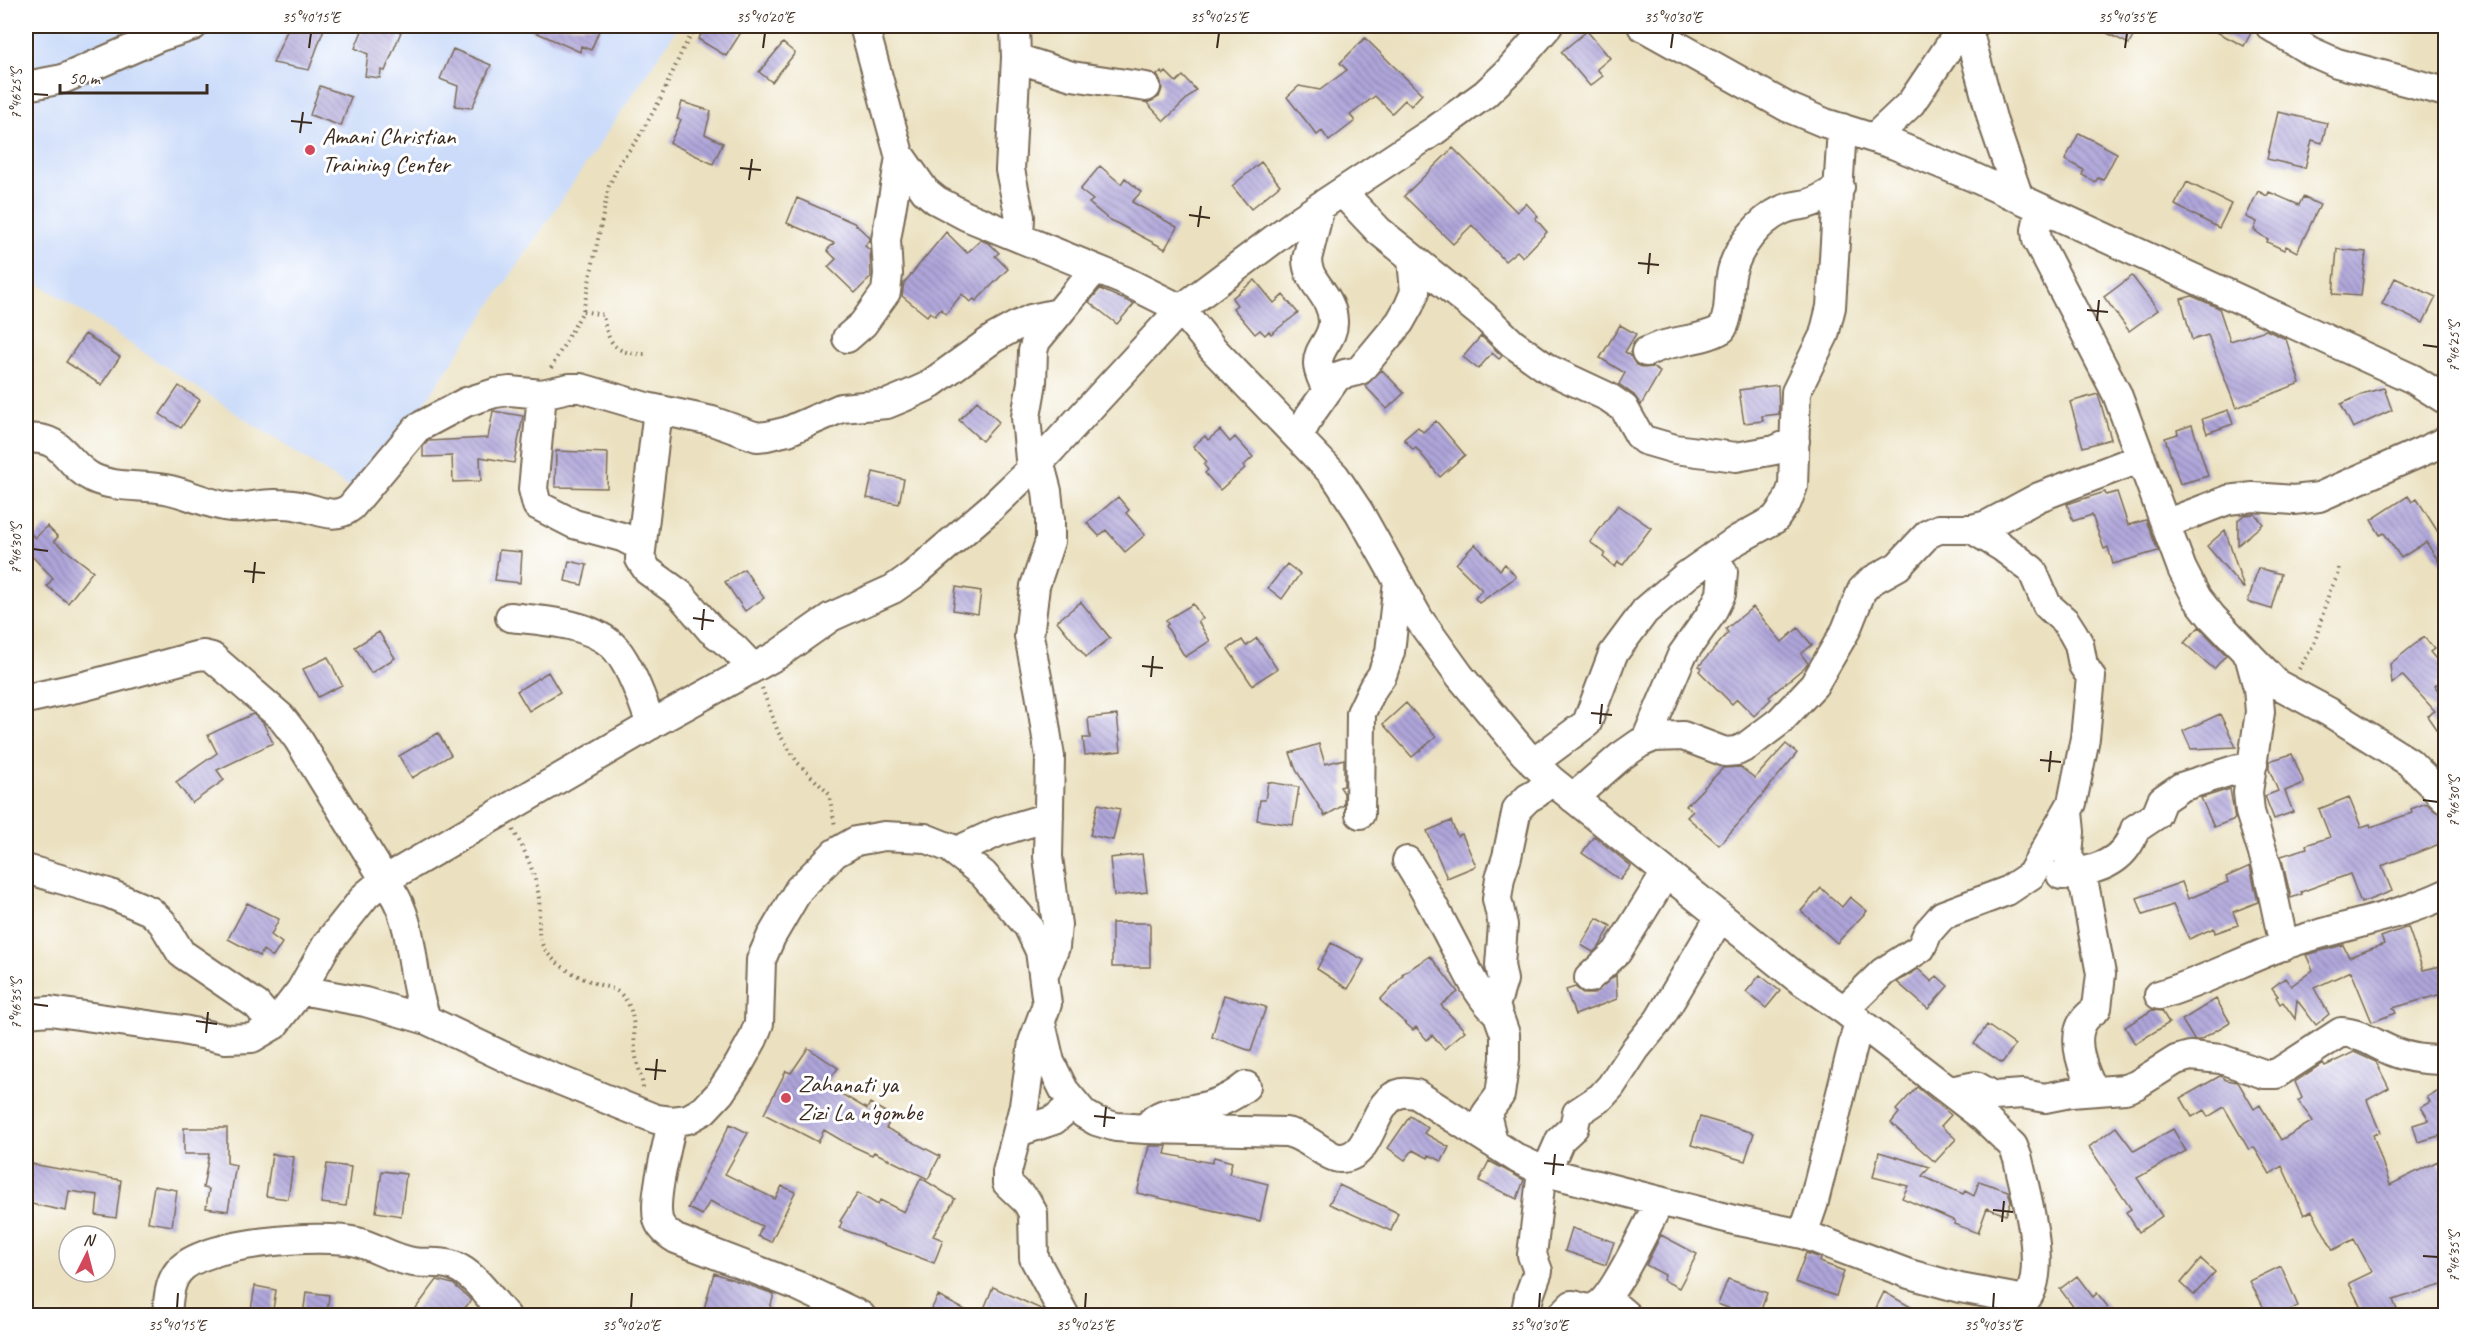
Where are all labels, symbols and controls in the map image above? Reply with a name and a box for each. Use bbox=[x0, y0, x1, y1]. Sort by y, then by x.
text: 35°40'15"E bbox=[282, 8, 342, 27]
text: 35°40'20"E bbox=[736, 8, 796, 27]
text: 35°40'25"E bbox=[1190, 8, 1250, 27]
text: 35°40'30"E bbox=[1644, 8, 1704, 27]
text: 35°40'35"E bbox=[2098, 8, 2158, 27]
scale bar bbox=[60, 57, 207, 95]
text: 7°46'25"S bbox=[7, 66, 26, 119]
text: 50 m bbox=[69, 67, 102, 89]
place label: Amani Christian Training Center bbox=[322, 121, 457, 179]
marker: Amani Christian Training Center bbox=[303, 143, 317, 157]
text: 7°46'25"S bbox=[2445, 319, 2464, 372]
text: 7°46'30"S bbox=[7, 521, 26, 574]
text: 7°46'30"S bbox=[2445, 774, 2464, 827]
text: 7°46'35"S bbox=[7, 976, 26, 1029]
place label: Zahanati ya Zizi La n'gombe bbox=[798, 1069, 924, 1127]
marker: Zahanati ya Zizi La n'gombe bbox=[779, 1091, 793, 1105]
north arrow bbox=[57, 1224, 117, 1284]
text: 7°46'35"S bbox=[2445, 1229, 2464, 1282]
text: N bbox=[82, 1230, 98, 1251]
text: 35°40'15"E bbox=[148, 1316, 208, 1335]
text: 35°40'20"E bbox=[602, 1316, 662, 1335]
text: 35°40'25"E bbox=[1056, 1316, 1116, 1335]
text: 35°40'30"E bbox=[1510, 1316, 1570, 1335]
text: 35°40'35"E bbox=[1964, 1316, 2024, 1335]

